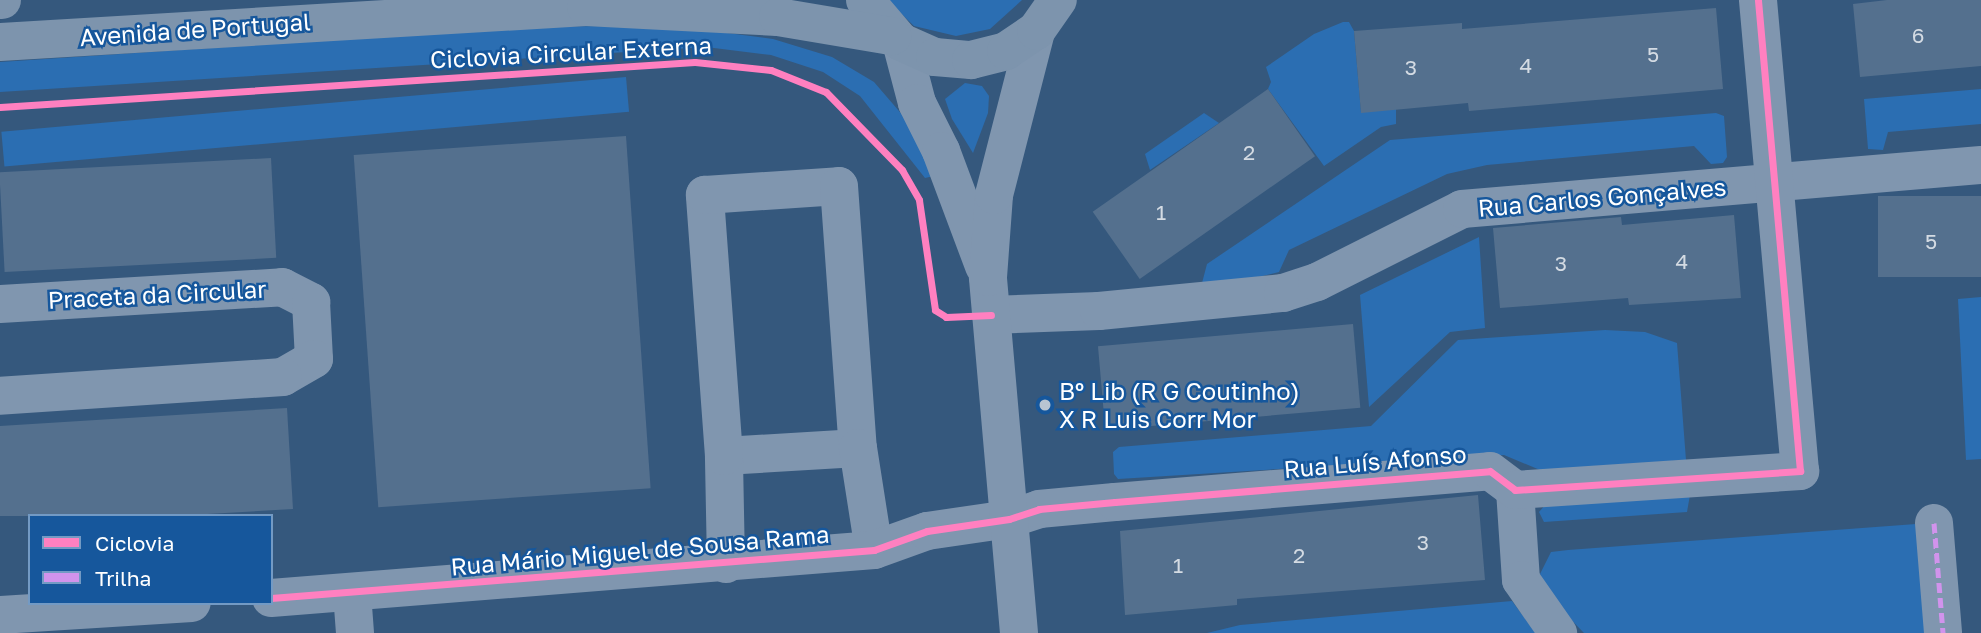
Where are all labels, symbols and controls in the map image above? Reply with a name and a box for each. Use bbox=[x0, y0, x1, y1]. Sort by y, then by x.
street label: Avenida de Portugal bbox=[79, 7, 311, 51]
house number: 6 bbox=[1912, 22, 1924, 48]
street label: Ciclovia Circular Externa bbox=[429, 30, 713, 74]
house number: 5 bbox=[1647, 41, 1659, 67]
house number: 4 bbox=[1520, 52, 1532, 78]
house number: 3 bbox=[1405, 54, 1417, 80]
house number: 2 bbox=[1243, 139, 1255, 165]
street label: Rua Carlos Gonçalves bbox=[1477, 172, 1727, 222]
house number: 1 bbox=[1156, 199, 1166, 225]
house number: 5 bbox=[1925, 228, 1937, 254]
house number: 4 bbox=[1676, 248, 1688, 274]
house number: 3 bbox=[1555, 250, 1567, 276]
street label: Praceta da Circular bbox=[47, 274, 267, 314]
place label: Bº Lib (R G Coutinho) X R Luis Corr Mor bbox=[1059, 377, 1300, 433]
marker: Bº Lib (R G Coutinho) X R Luis Corr Mor bbox=[1037, 397, 1053, 413]
street label: Rua Luís Afonso bbox=[1282, 439, 1468, 483]
legend bbox=[28, 514, 273, 605]
street label: Rua Mário Miguel de Sousa Rama bbox=[449, 519, 831, 581]
house number: 3 bbox=[1417, 529, 1429, 555]
text: Ciclovia bbox=[95, 530, 174, 556]
house number: 2 bbox=[1293, 542, 1305, 568]
house number: 1 bbox=[1173, 552, 1183, 578]
text: Trilha bbox=[95, 565, 151, 591]

